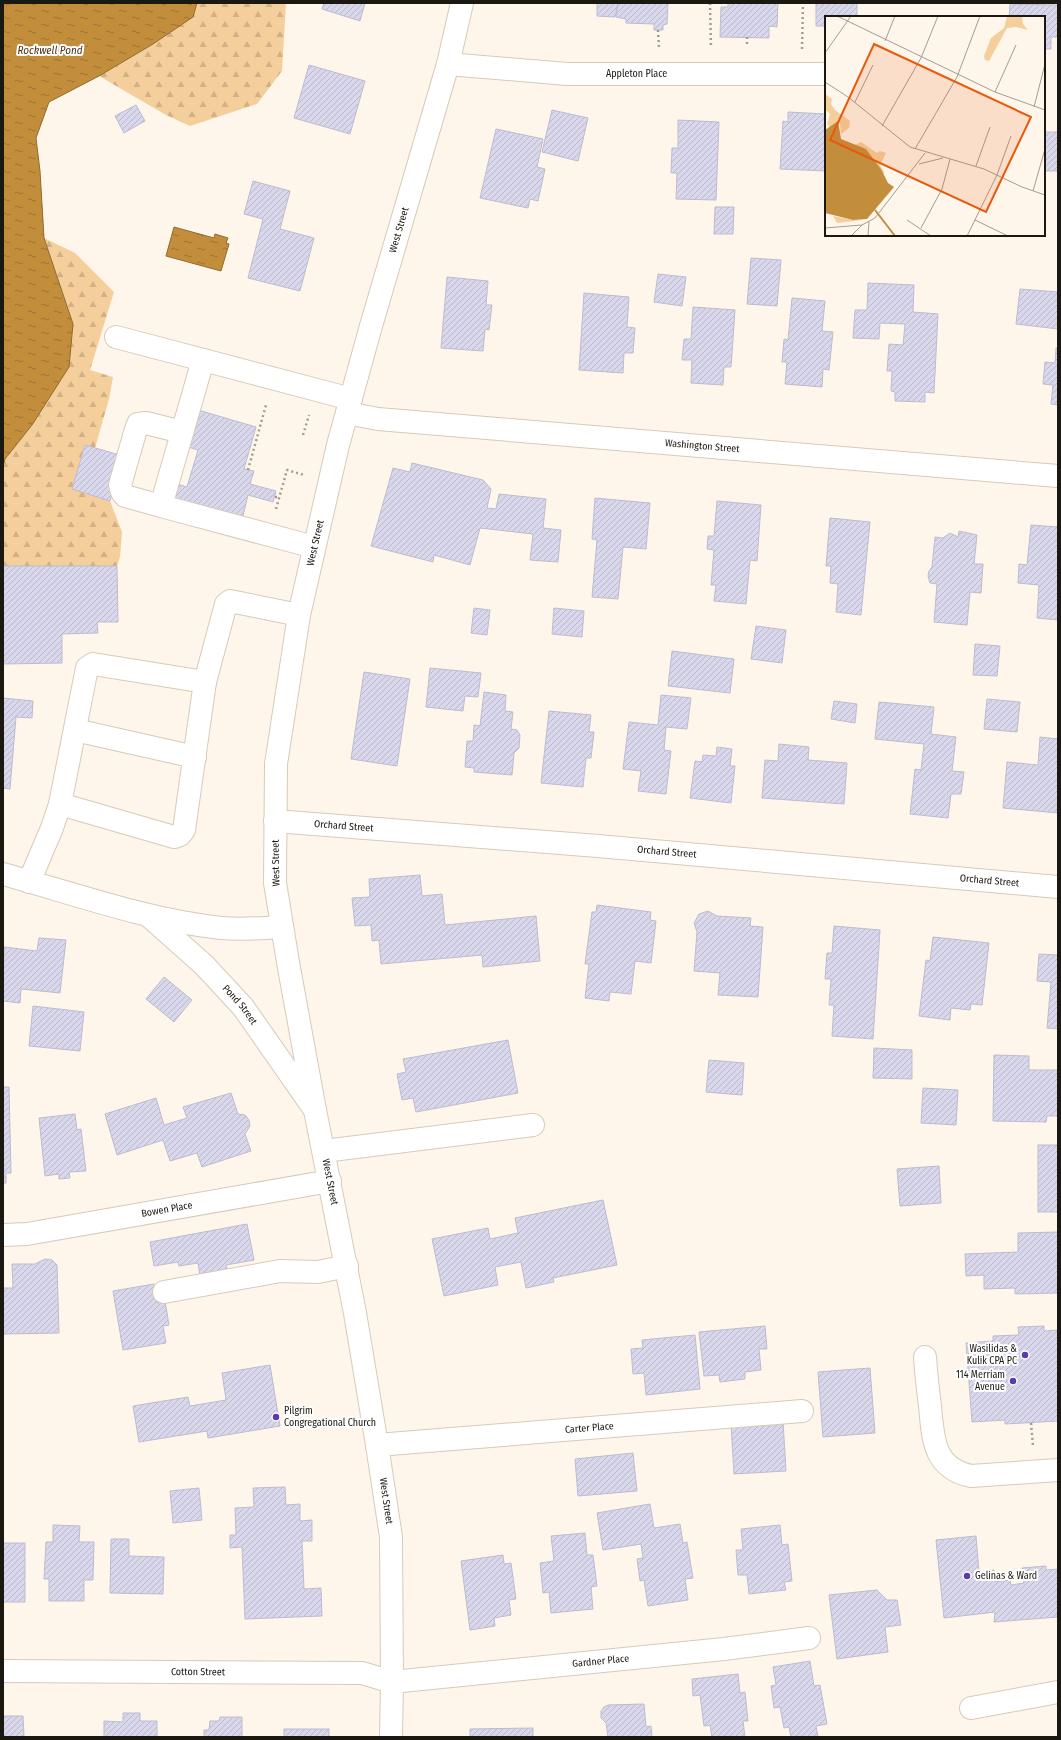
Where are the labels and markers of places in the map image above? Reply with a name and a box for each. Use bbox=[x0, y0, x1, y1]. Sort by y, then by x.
place label: Wasilidas & Kulik CPA PC bbox=[967, 1343, 1017, 1367]
marker: Wasilidas & Kulik CPA PC bbox=[1020, 1350, 1030, 1360]
place label: 114 Merriam Avenue bbox=[956, 1369, 1005, 1393]
marker: 114 Merriam Avenue bbox=[1008, 1376, 1018, 1386]
place label: Pilgrim Congregational Church bbox=[284, 1405, 376, 1429]
marker: Pilgrim Congregational Church bbox=[271, 1412, 281, 1422]
place label: Gelinas & Ward bbox=[975, 1570, 1037, 1582]
marker: Gelinas & Ward bbox=[962, 1571, 972, 1581]

